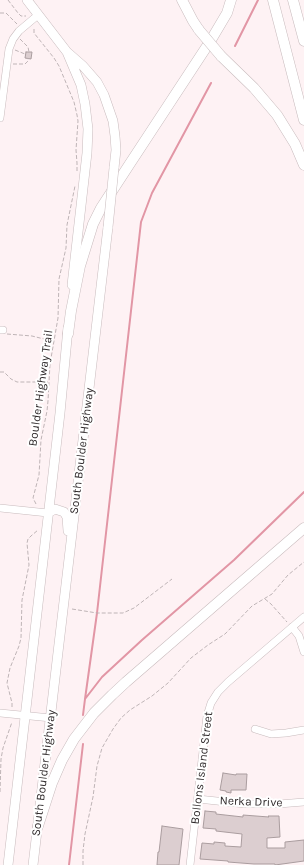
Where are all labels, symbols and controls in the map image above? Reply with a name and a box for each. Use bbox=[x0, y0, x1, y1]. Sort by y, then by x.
street label: Boulder Highway Trail bbox=[26, 329, 56, 447]
street label: South Boulder Highway bbox=[67, 387, 97, 515]
street label: South Boulder Highway bbox=[29, 709, 59, 837]
street label: Bollons Island Street bbox=[188, 711, 216, 825]
street label: Nerka Drive bbox=[219, 794, 283, 810]

